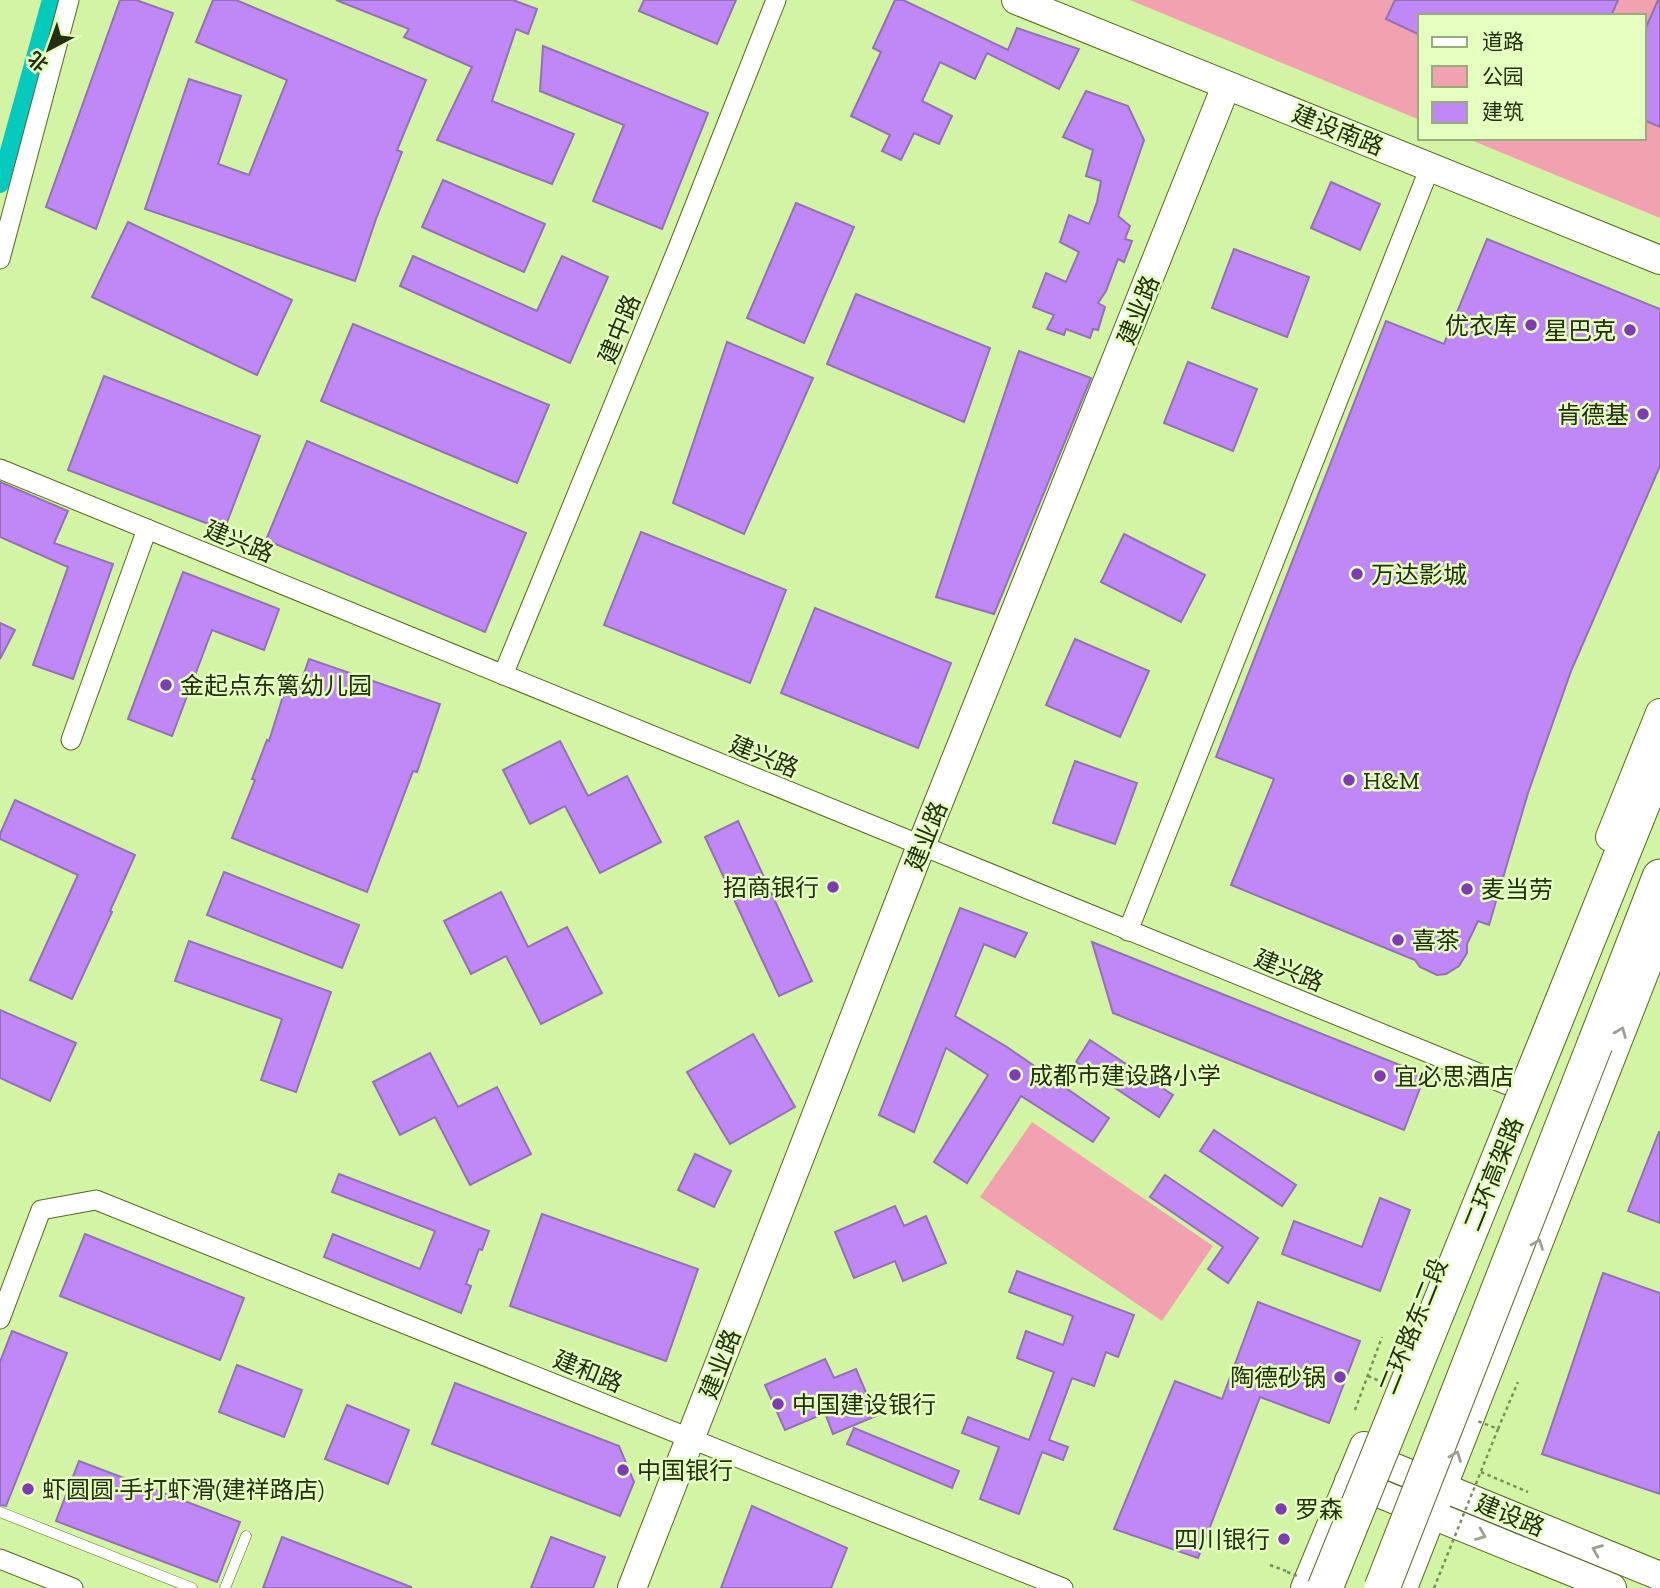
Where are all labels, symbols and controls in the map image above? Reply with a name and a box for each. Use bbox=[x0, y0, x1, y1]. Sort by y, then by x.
north arrow bbox=[14, 14, 84, 84]
legend bbox=[1418, 14, 1646, 140]
text: 道路 bbox=[1482, 29, 1524, 54]
text: 北 bbox=[23, 47, 53, 76]
text: 公园 bbox=[1482, 64, 1524, 89]
street label: 建设南路 bbox=[1288, 99, 1388, 161]
text: 建筑 bbox=[1482, 99, 1524, 124]
street label: 建业路 bbox=[1111, 271, 1165, 349]
street label: 建中路 bbox=[592, 290, 646, 368]
place label: 优衣库 bbox=[1445, 311, 1517, 340]
place label: 星巴克 bbox=[1544, 316, 1616, 345]
marker: 优衣库 bbox=[1523, 317, 1539, 333]
marker: 星巴克 bbox=[1622, 322, 1638, 338]
place label: 肯德基 bbox=[1557, 400, 1629, 429]
marker: 肯德基 bbox=[1635, 406, 1651, 422]
street label: 建兴路 bbox=[200, 514, 278, 568]
place label: 万达影城 bbox=[1371, 560, 1467, 589]
marker: 万达影城 bbox=[1349, 566, 1365, 582]
place label: 金起点东篱幼儿园 bbox=[180, 671, 372, 700]
marker: 金起点东篱幼儿园 bbox=[158, 677, 174, 693]
street label: 建兴路 bbox=[725, 729, 803, 783]
place label: H&M bbox=[1363, 766, 1420, 795]
marker: H&M bbox=[1341, 772, 1357, 788]
street label: 建业路 bbox=[899, 797, 953, 875]
place label: 招商银行 bbox=[723, 873, 819, 902]
place label: 麦当劳 bbox=[1481, 875, 1553, 904]
marker: 招商银行 bbox=[825, 879, 841, 895]
marker: 麦当劳 bbox=[1459, 881, 1475, 897]
place label: 喜茶 bbox=[1412, 926, 1460, 955]
marker: 喜茶 bbox=[1390, 932, 1406, 948]
street label: 建兴路 bbox=[1250, 943, 1328, 997]
one-way arrow bbox=[1612, 1027, 1626, 1039]
place label: 成都市建设路小学 bbox=[1029, 1061, 1221, 1090]
place label: 宜必思酒店 bbox=[1394, 1062, 1514, 1091]
marker: 成都市建设路小学 bbox=[1007, 1067, 1023, 1083]
marker: 宜必思酒店 bbox=[1372, 1068, 1388, 1084]
street label: 二环高架路 bbox=[1457, 1113, 1529, 1235]
one-way arrow bbox=[1530, 1239, 1544, 1251]
street label: 二环路东二段 bbox=[1373, 1254, 1453, 1398]
street label: 建业路 bbox=[694, 1325, 746, 1403]
street label: 建和路 bbox=[549, 1344, 627, 1398]
place label: 陶德砂锅 bbox=[1230, 1363, 1326, 1392]
marker: 陶德砂锅 bbox=[1332, 1369, 1348, 1385]
place label: 中国建设银行 bbox=[792, 1390, 936, 1419]
marker: 中国建设银行 bbox=[770, 1396, 786, 1412]
one-way arrow bbox=[1447, 1451, 1461, 1463]
place label: 中国银行 bbox=[637, 1456, 733, 1485]
marker: 中国银行 bbox=[615, 1462, 631, 1478]
place label: 虾圆圆·手打虾滑(建祥路店) bbox=[42, 1475, 324, 1504]
marker: 虾圆圆·手打虾滑(建祥路店) bbox=[20, 1481, 36, 1497]
street label: 建设路 bbox=[1471, 1488, 1549, 1542]
place label: 罗森 bbox=[1295, 1495, 1343, 1524]
marker: 罗森 bbox=[1273, 1501, 1289, 1517]
place label: 四川银行 bbox=[1174, 1525, 1270, 1554]
one-way arrow bbox=[1474, 1526, 1486, 1540]
marker: 四川银行 bbox=[1276, 1531, 1292, 1547]
one-way arrow bbox=[1591, 1544, 1604, 1558]

